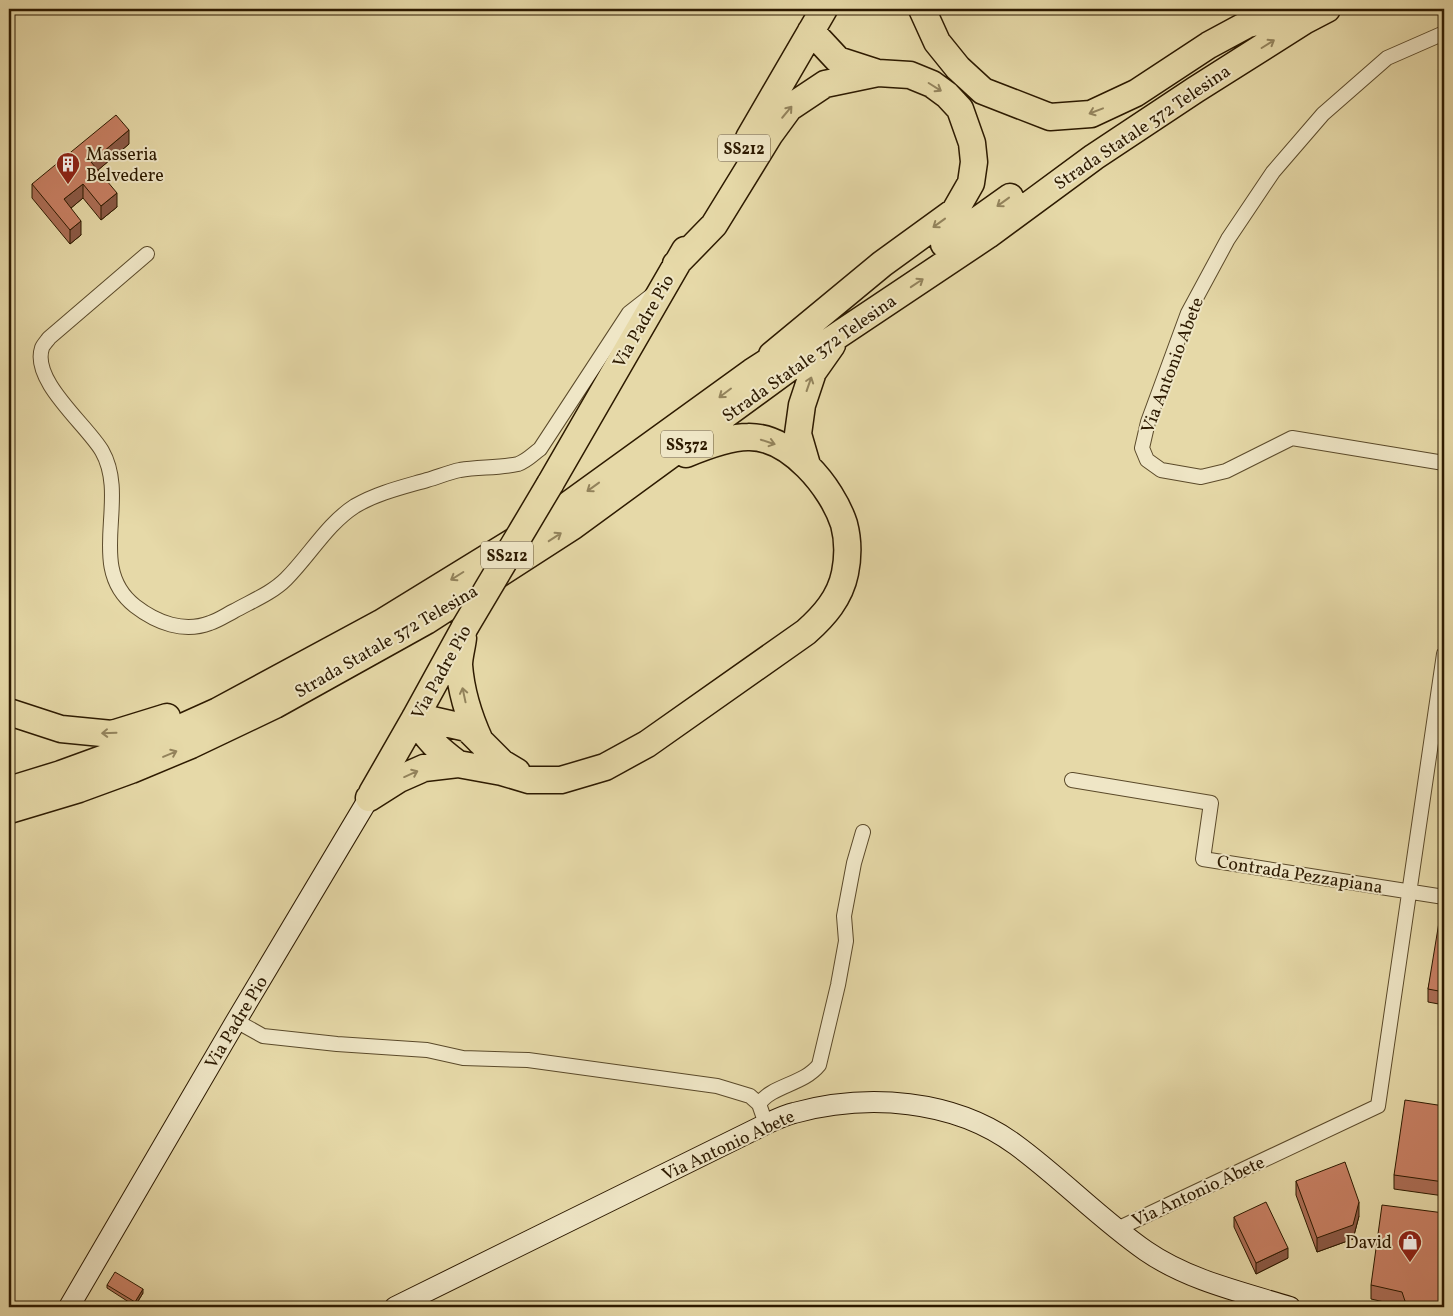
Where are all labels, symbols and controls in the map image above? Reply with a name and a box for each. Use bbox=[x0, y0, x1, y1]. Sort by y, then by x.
one-way arrow bbox=[1261, 38, 1275, 48]
street label: Strada Statale 372 Telesina bbox=[1050, 60, 1236, 197]
one-way arrow bbox=[928, 82, 942, 92]
one-way arrow bbox=[781, 106, 792, 119]
one-way arrow bbox=[1088, 107, 1104, 116]
road number: SS212 bbox=[718, 134, 770, 162]
place label: Masseria Belvedere bbox=[86, 143, 164, 189]
building icon: Masseria Belvedere bbox=[55, 151, 81, 185]
one-way arrow bbox=[997, 197, 1011, 207]
one-way arrow bbox=[932, 218, 946, 228]
street label: Via Padre Pio bbox=[607, 270, 681, 373]
one-way arrow bbox=[910, 278, 924, 288]
street label: Strada Statale 372 Telesina bbox=[717, 289, 902, 429]
street label: Via Antonio Abete bbox=[1136, 294, 1211, 437]
one-way arrow bbox=[805, 376, 815, 392]
one-way arrow bbox=[719, 387, 732, 398]
road number: SS372 bbox=[661, 430, 713, 458]
one-way arrow bbox=[760, 437, 776, 447]
one-way arrow bbox=[587, 482, 600, 493]
one-way arrow bbox=[548, 532, 562, 542]
road number: SS212 bbox=[481, 542, 533, 568]
one-way arrow bbox=[451, 572, 465, 582]
street label: Strada Statale 372 Telesina bbox=[290, 579, 483, 705]
street label: Via Padre Pio bbox=[406, 621, 478, 724]
one-way arrow bbox=[459, 688, 468, 704]
one-way arrow bbox=[102, 728, 118, 737]
one-way arrow bbox=[162, 748, 177, 758]
one-way arrow bbox=[403, 768, 418, 778]
street label: Contrada Pezzapiana bbox=[1215, 850, 1385, 901]
street label: Via Padre Pio bbox=[200, 972, 275, 1074]
street label: Via Antonio Abete bbox=[658, 1105, 799, 1188]
street label: Via Antonio Abete bbox=[1128, 1151, 1269, 1234]
shop icon: David bbox=[1397, 1229, 1423, 1263]
place label: David bbox=[1345, 1231, 1392, 1256]

